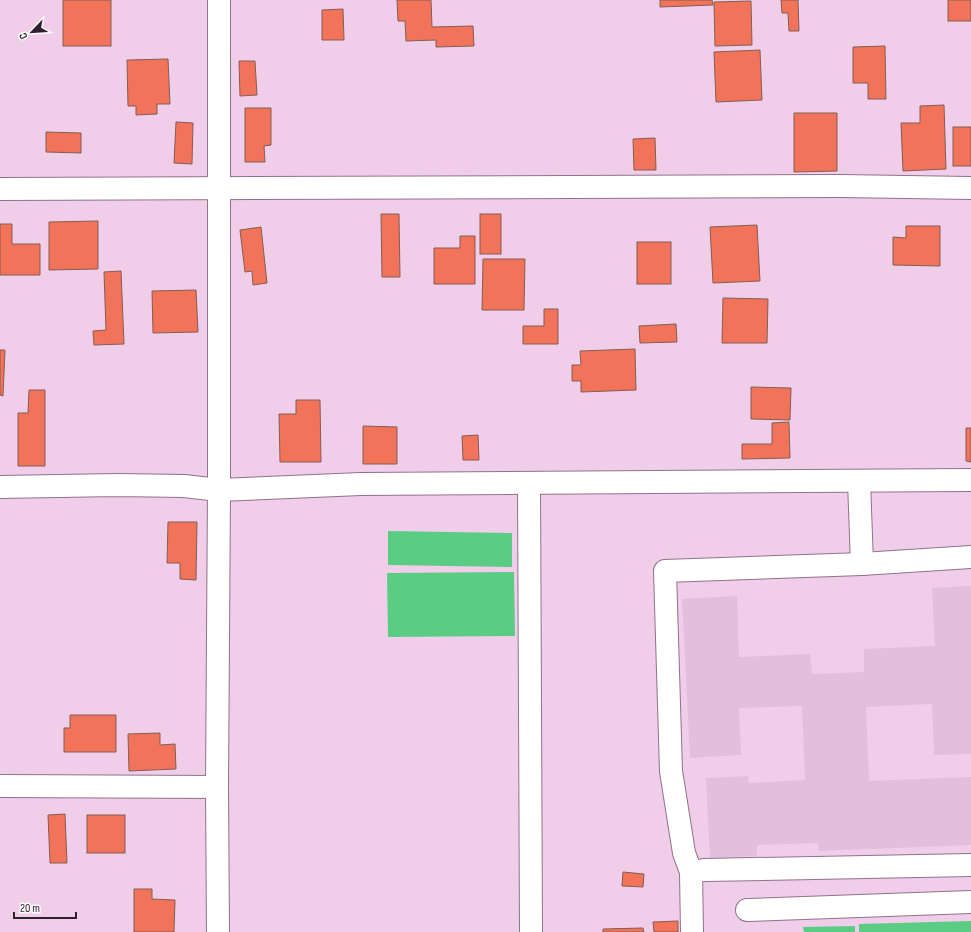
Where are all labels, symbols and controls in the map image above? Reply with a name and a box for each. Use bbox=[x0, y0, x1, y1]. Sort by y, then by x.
north arrow bbox=[12, 12, 52, 52]
text: С bbox=[16, 30, 30, 41]
scale bar bbox=[14, 894, 76, 920]
text: 20 m bbox=[20, 901, 40, 916]

